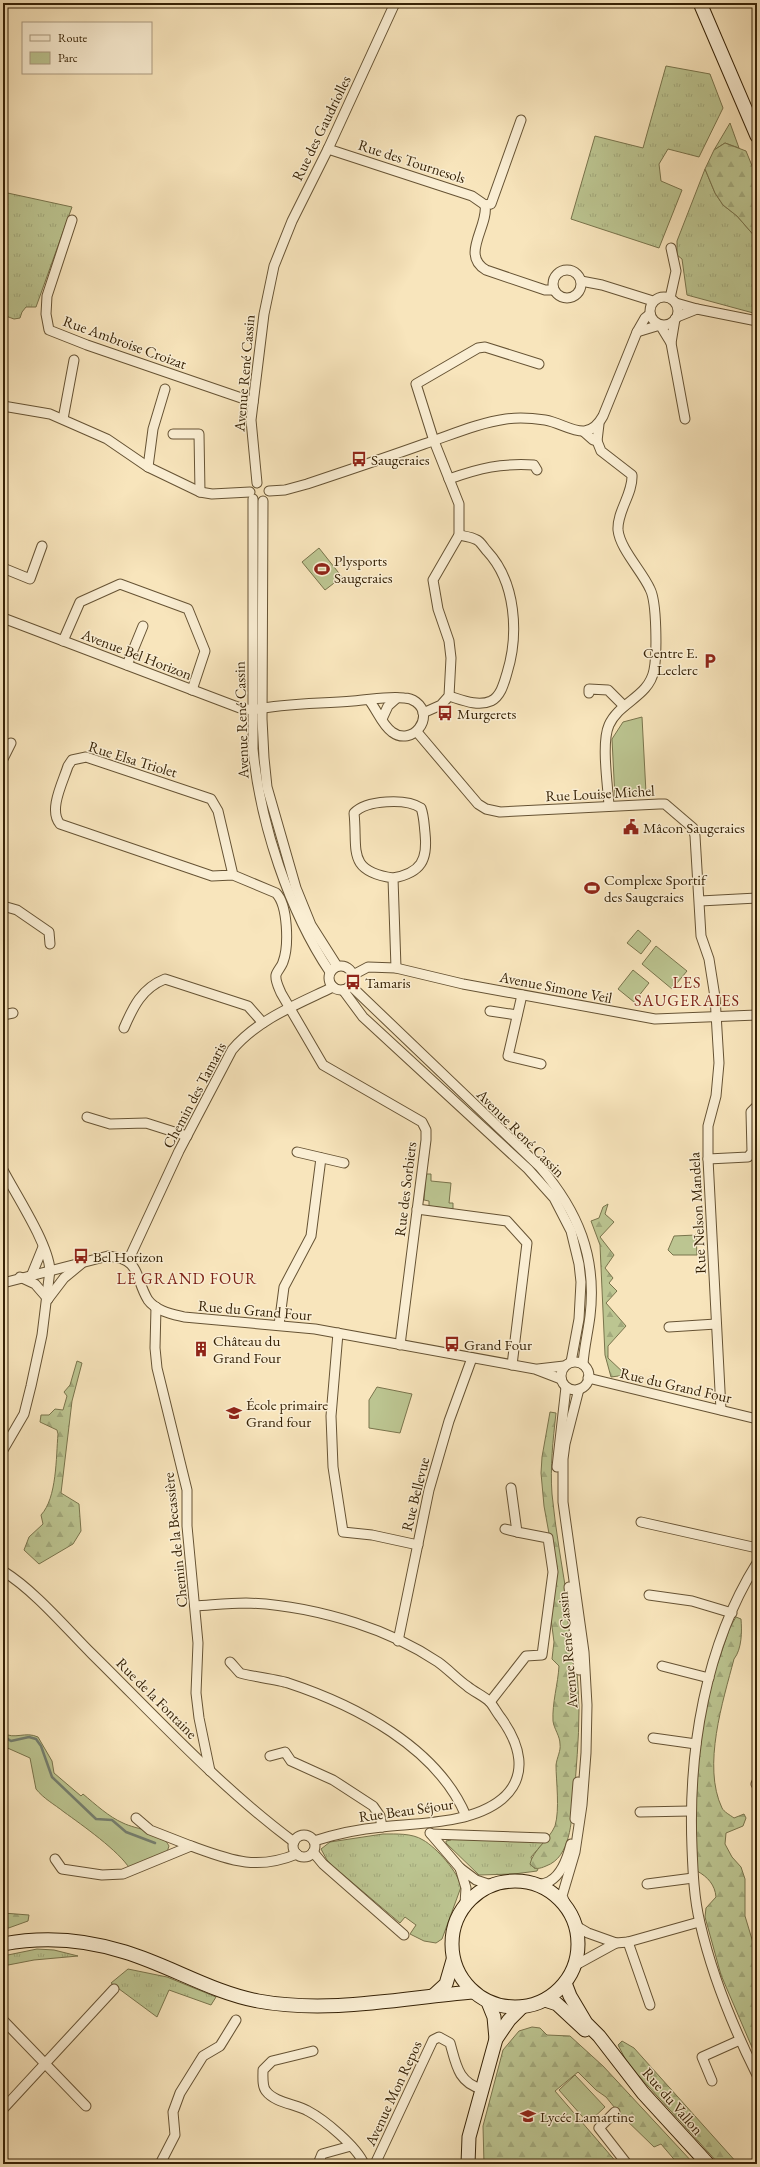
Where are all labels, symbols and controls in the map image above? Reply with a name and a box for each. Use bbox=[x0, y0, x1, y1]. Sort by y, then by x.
legend bbox=[22, 22, 152, 74]
text: Route bbox=[58, 30, 88, 46]
text: Parc bbox=[58, 50, 78, 66]
street label: Rue des Gaudriolles bbox=[287, 72, 355, 184]
street label: Rue des Tournesols bbox=[356, 135, 468, 187]
street label: Rue Ambroise Croizat bbox=[61, 311, 190, 373]
street label: Avenue René Cassin bbox=[229, 314, 259, 433]
bus stop icon: Saugeraies bbox=[350, 450, 368, 468]
place label: Saugeraies bbox=[371, 450, 430, 469]
place label: Plysports Saugeraies bbox=[334, 551, 393, 587]
sports icon: Plysports Saugeraies bbox=[313, 560, 331, 578]
street label: Avenue Bel Horizon bbox=[78, 624, 195, 684]
place label: Centre E. Leclerc bbox=[643, 643, 698, 679]
parking icon: Centre E. Leclerc bbox=[701, 652, 719, 670]
street label: Avenue René Cassin bbox=[229, 661, 253, 780]
bus stop icon: Murgerets bbox=[436, 704, 454, 722]
place label: Murgerets bbox=[457, 704, 516, 723]
street label: Rue Elsa Triolet bbox=[86, 736, 180, 782]
street label: Rue Louise Michel bbox=[545, 781, 656, 805]
public building icon: Mâcon Saugeraies bbox=[622, 818, 640, 836]
place label: Mâcon Saugeraies bbox=[643, 818, 745, 837]
place label: Complexe Sportif des Saugeraies bbox=[604, 870, 708, 906]
sports icon: Complexe Sportif des Saugeraies bbox=[583, 879, 601, 897]
street label: Avenue Simone Veil bbox=[497, 967, 614, 1007]
district label: LES SAUGERAIES bbox=[634, 972, 740, 1011]
bus stop icon: Tamaris bbox=[344, 973, 362, 991]
place label: Tamaris bbox=[365, 973, 411, 992]
street label: Chemin des Tamaris bbox=[158, 1039, 230, 1151]
street label: Avenue René Cassin bbox=[472, 1084, 569, 1181]
street label: Rue des Sorbiers bbox=[390, 1140, 420, 1237]
street label: Rue Nelson Mandela bbox=[684, 1152, 710, 1274]
bus stop icon: Bel Horizon bbox=[72, 1247, 90, 1265]
place label: Bel Horizon bbox=[93, 1247, 164, 1266]
district label: LE GRAND FOUR bbox=[117, 1268, 257, 1289]
street label: Rue du Grand Four bbox=[197, 1296, 313, 1324]
place label: Château du Grand Four bbox=[213, 1331, 281, 1367]
bus stop icon: Grand Four bbox=[443, 1335, 461, 1353]
place label: Grand Four bbox=[464, 1335, 532, 1354]
building icon: Château du Grand Four bbox=[192, 1340, 210, 1358]
street label: Rue du Grand Four bbox=[618, 1363, 734, 1407]
place label: École primaire Grand four bbox=[246, 1395, 328, 1431]
school or university icon: École primaire Grand four bbox=[225, 1404, 243, 1422]
street label: Rue Bellevue bbox=[397, 1455, 433, 1533]
street label: Chemin de la Becassière bbox=[158, 1471, 192, 1609]
street label: Avenue René Cassin bbox=[552, 1591, 582, 1710]
street label: Rue de la Fontaine bbox=[112, 1653, 202, 1743]
street label: Rue Beau Séjour bbox=[357, 1794, 455, 1826]
street label: Avenue Mon Repos bbox=[360, 2037, 426, 2150]
street label: Rue du Vallon bbox=[639, 2063, 707, 2139]
school or university icon: Lycée Lamartine bbox=[519, 2107, 537, 2125]
place label: Lycée Lamartine bbox=[540, 2107, 634, 2126]

